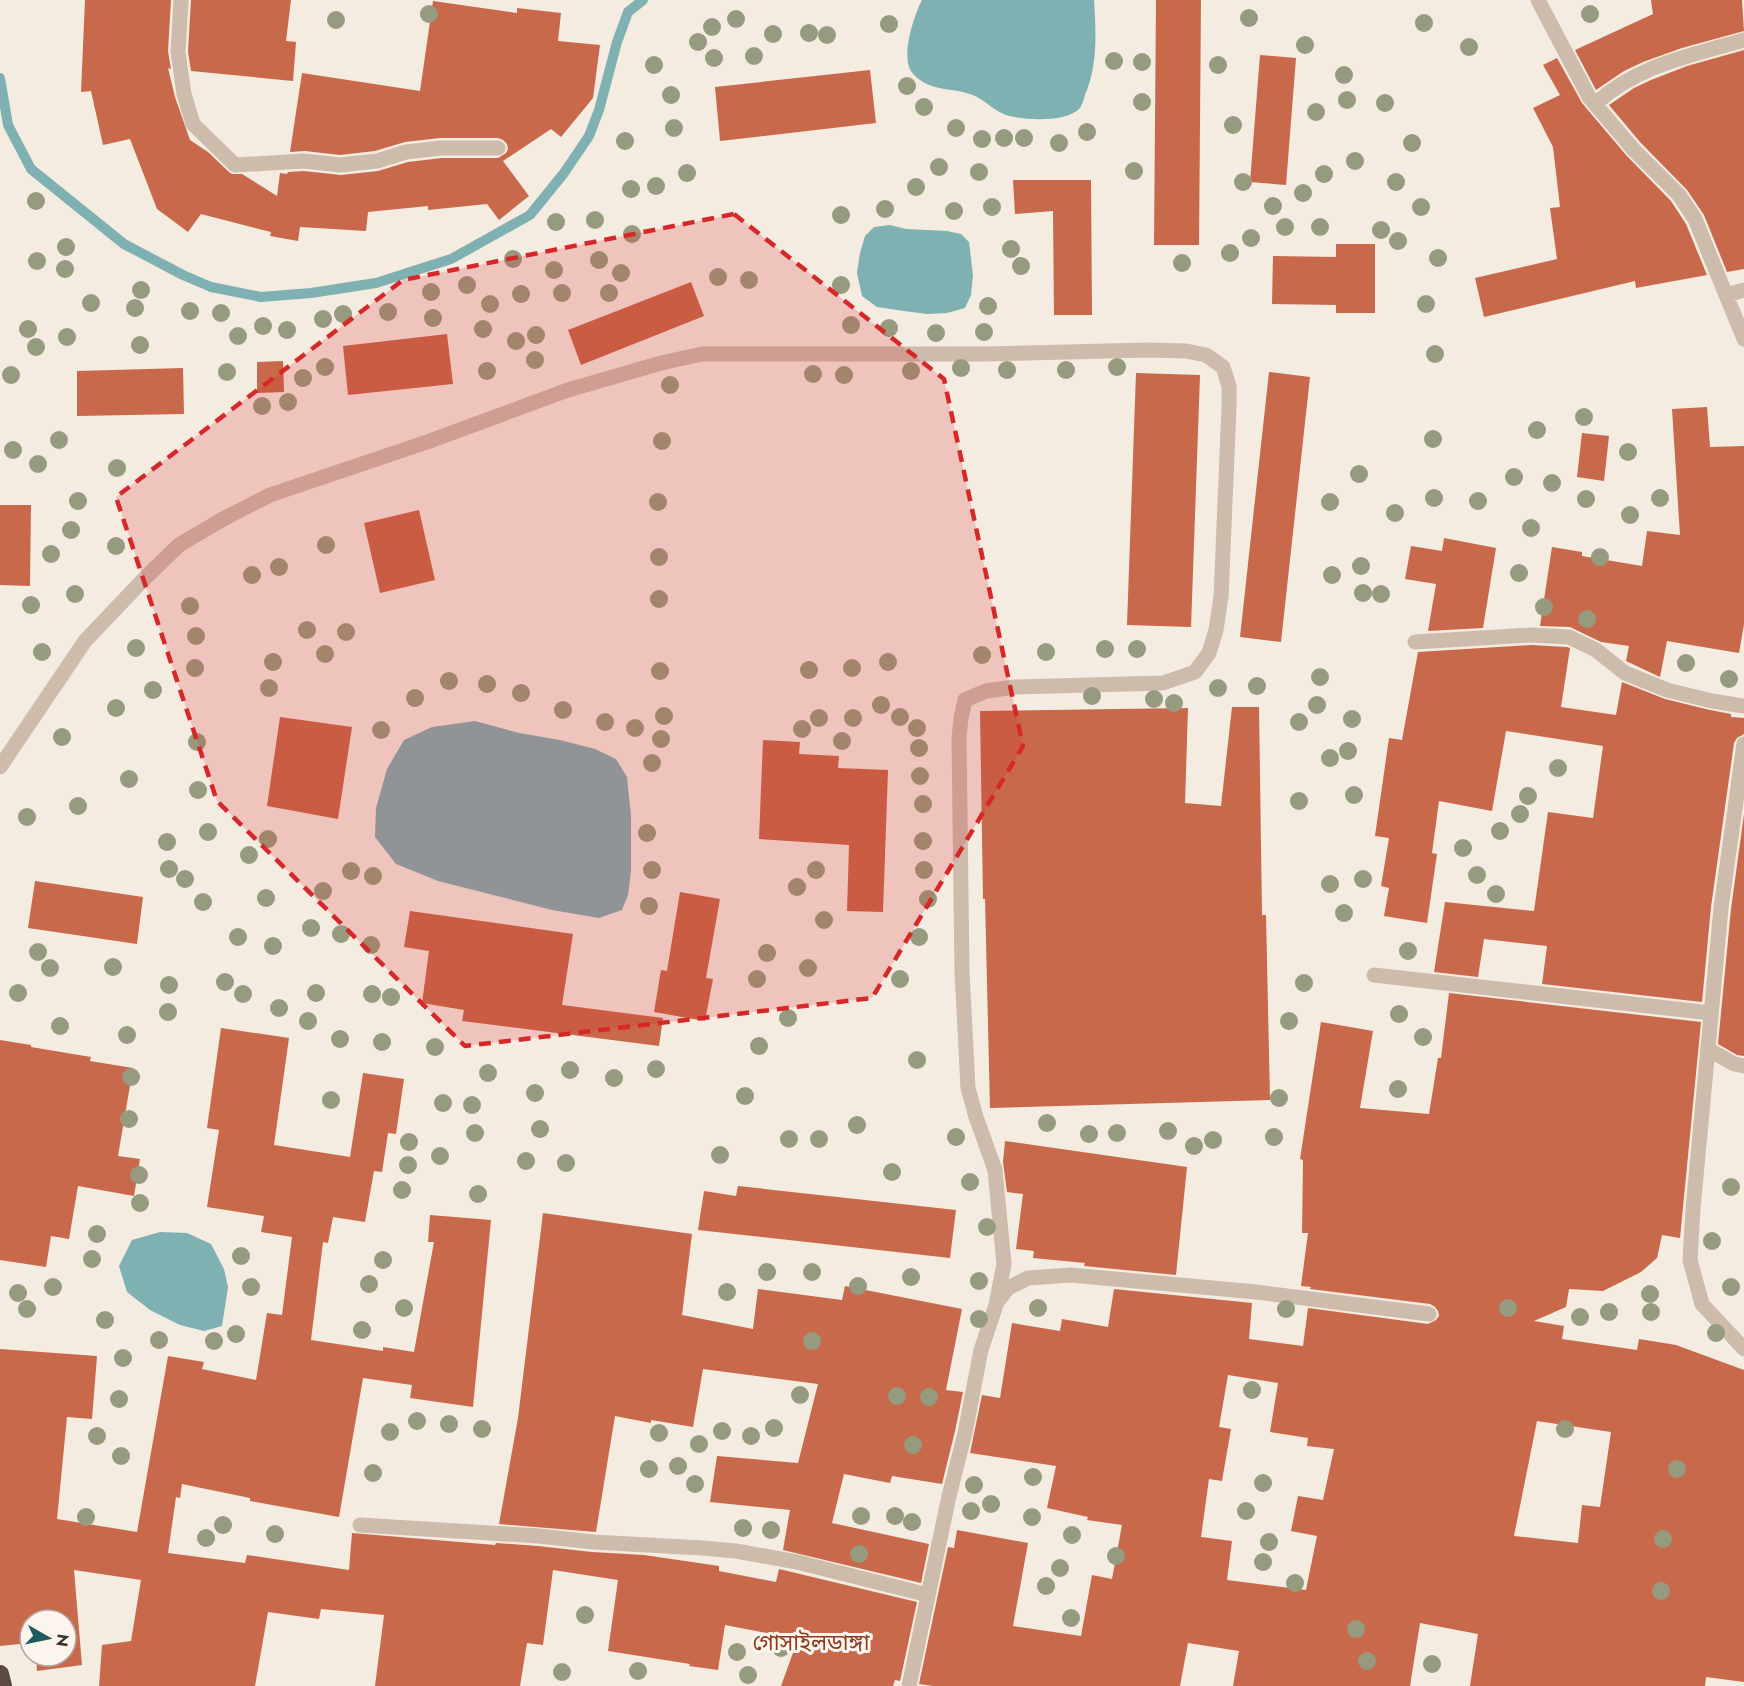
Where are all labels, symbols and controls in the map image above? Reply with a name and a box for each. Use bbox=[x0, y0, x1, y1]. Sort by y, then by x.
north arrow bbox=[18, 1608, 78, 1668]
district label: গোসাইলডাঙ্গা bbox=[752, 1626, 871, 1658]
text: N bbox=[50, 1632, 75, 1648]

